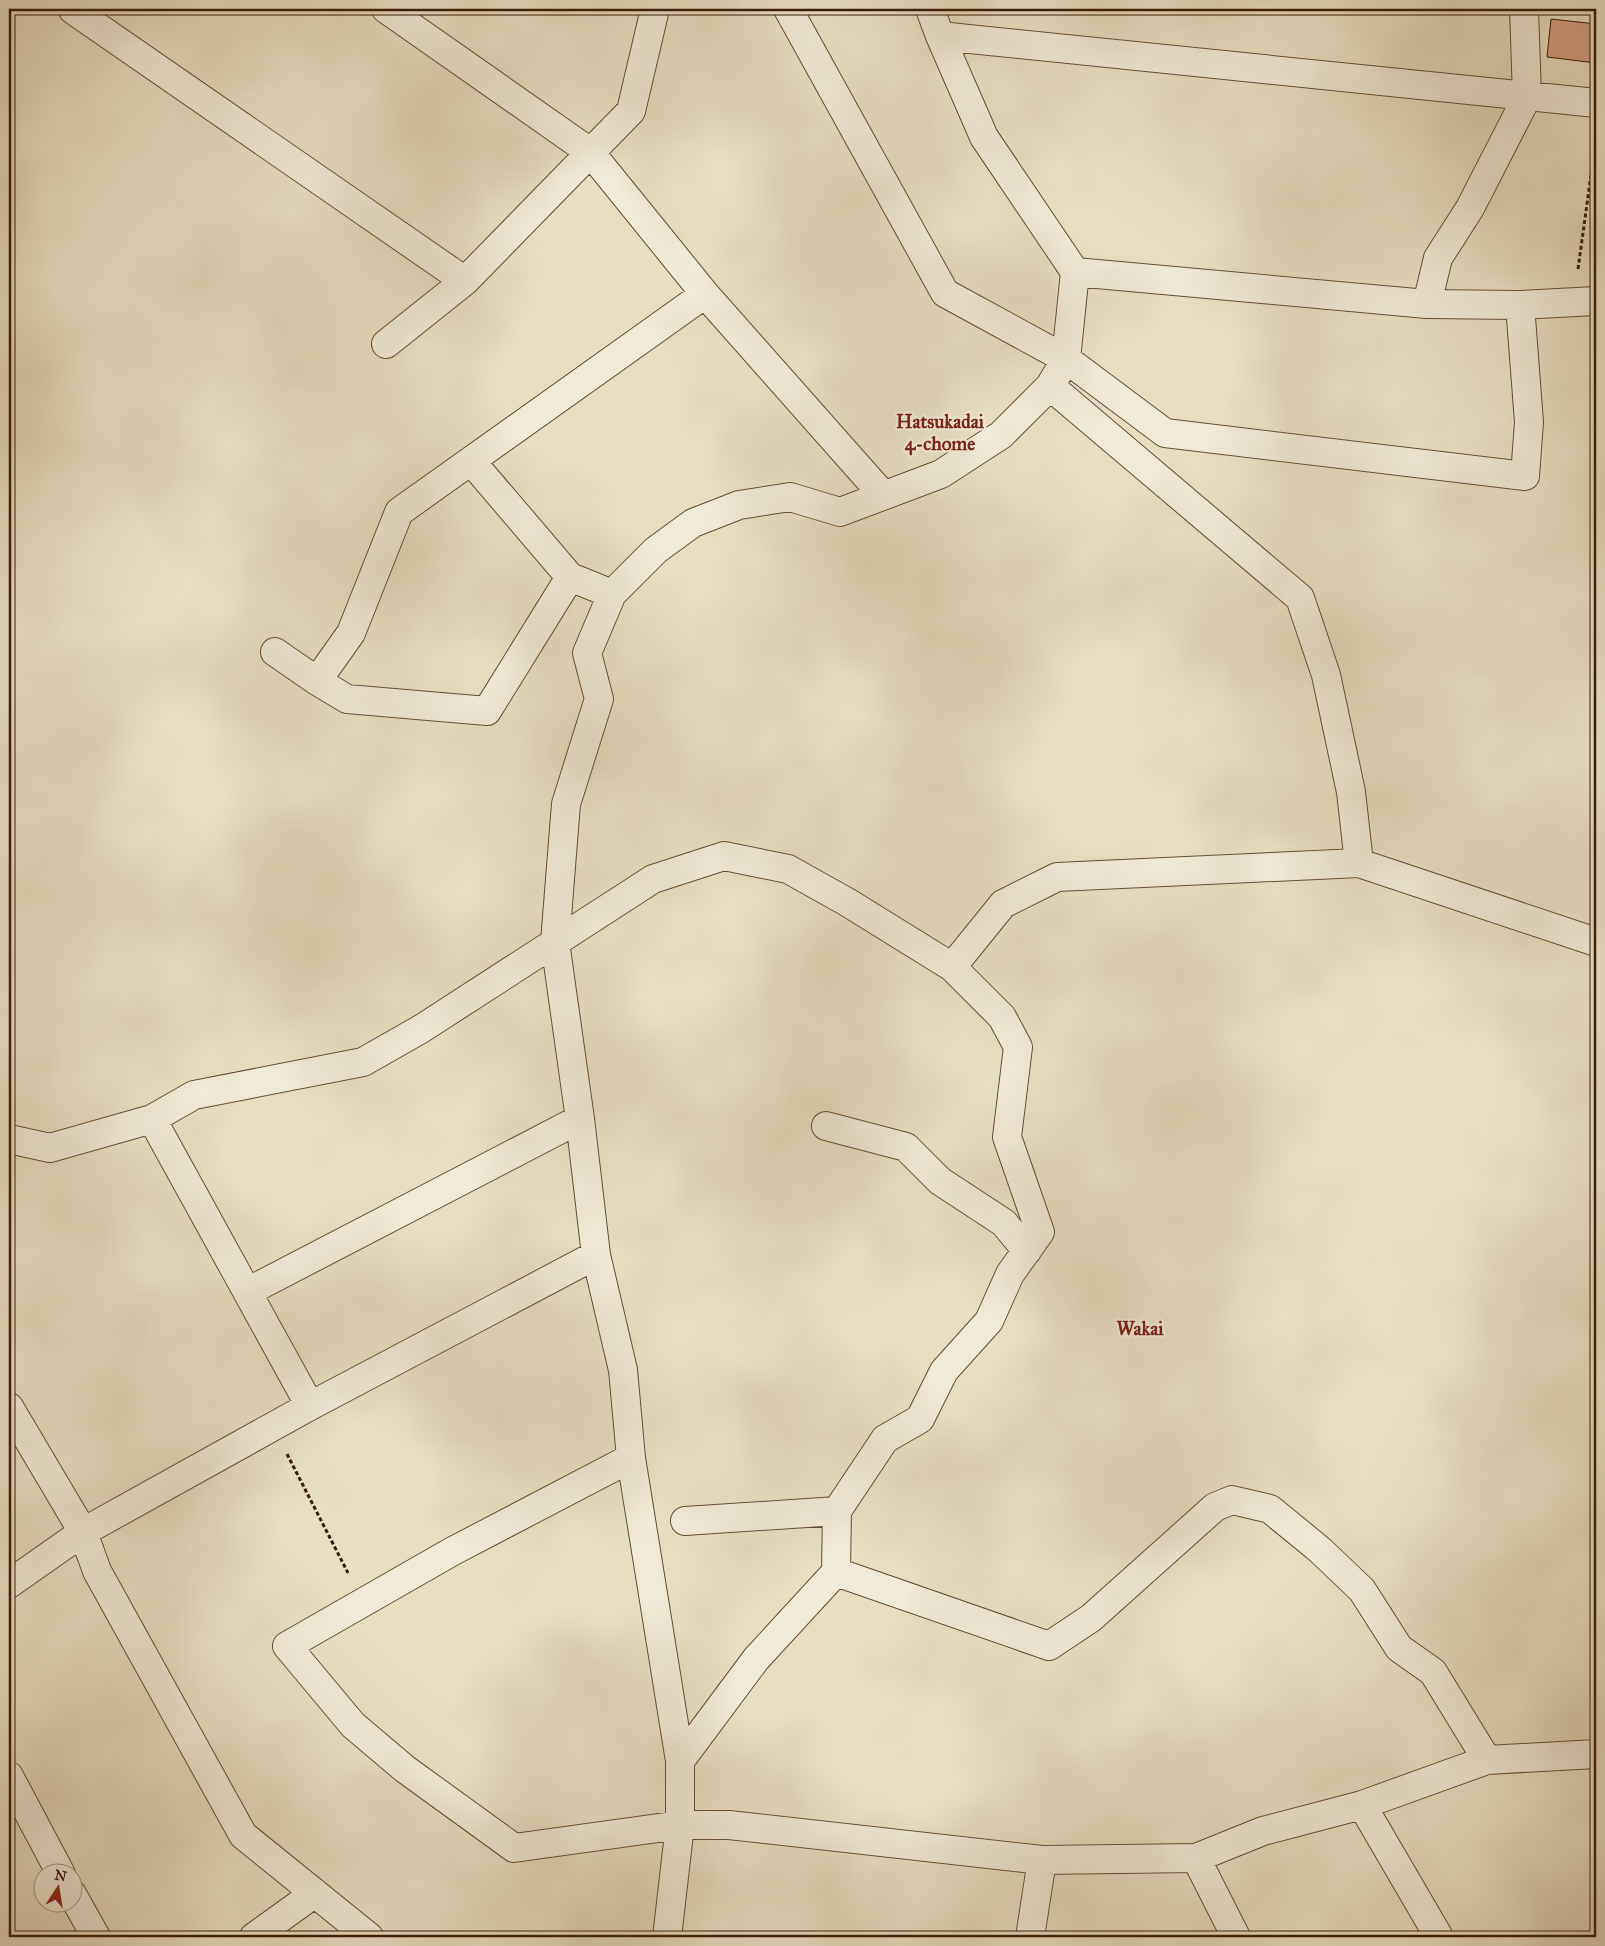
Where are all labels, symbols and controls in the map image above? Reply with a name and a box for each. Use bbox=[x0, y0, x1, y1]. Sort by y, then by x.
district label: Hatsukadai 4-chome bbox=[896, 410, 985, 456]
district label: Wakai bbox=[1116, 1317, 1164, 1340]
north arrow bbox=[32, 1864, 82, 1914]
text: N bbox=[53, 1866, 68, 1885]

